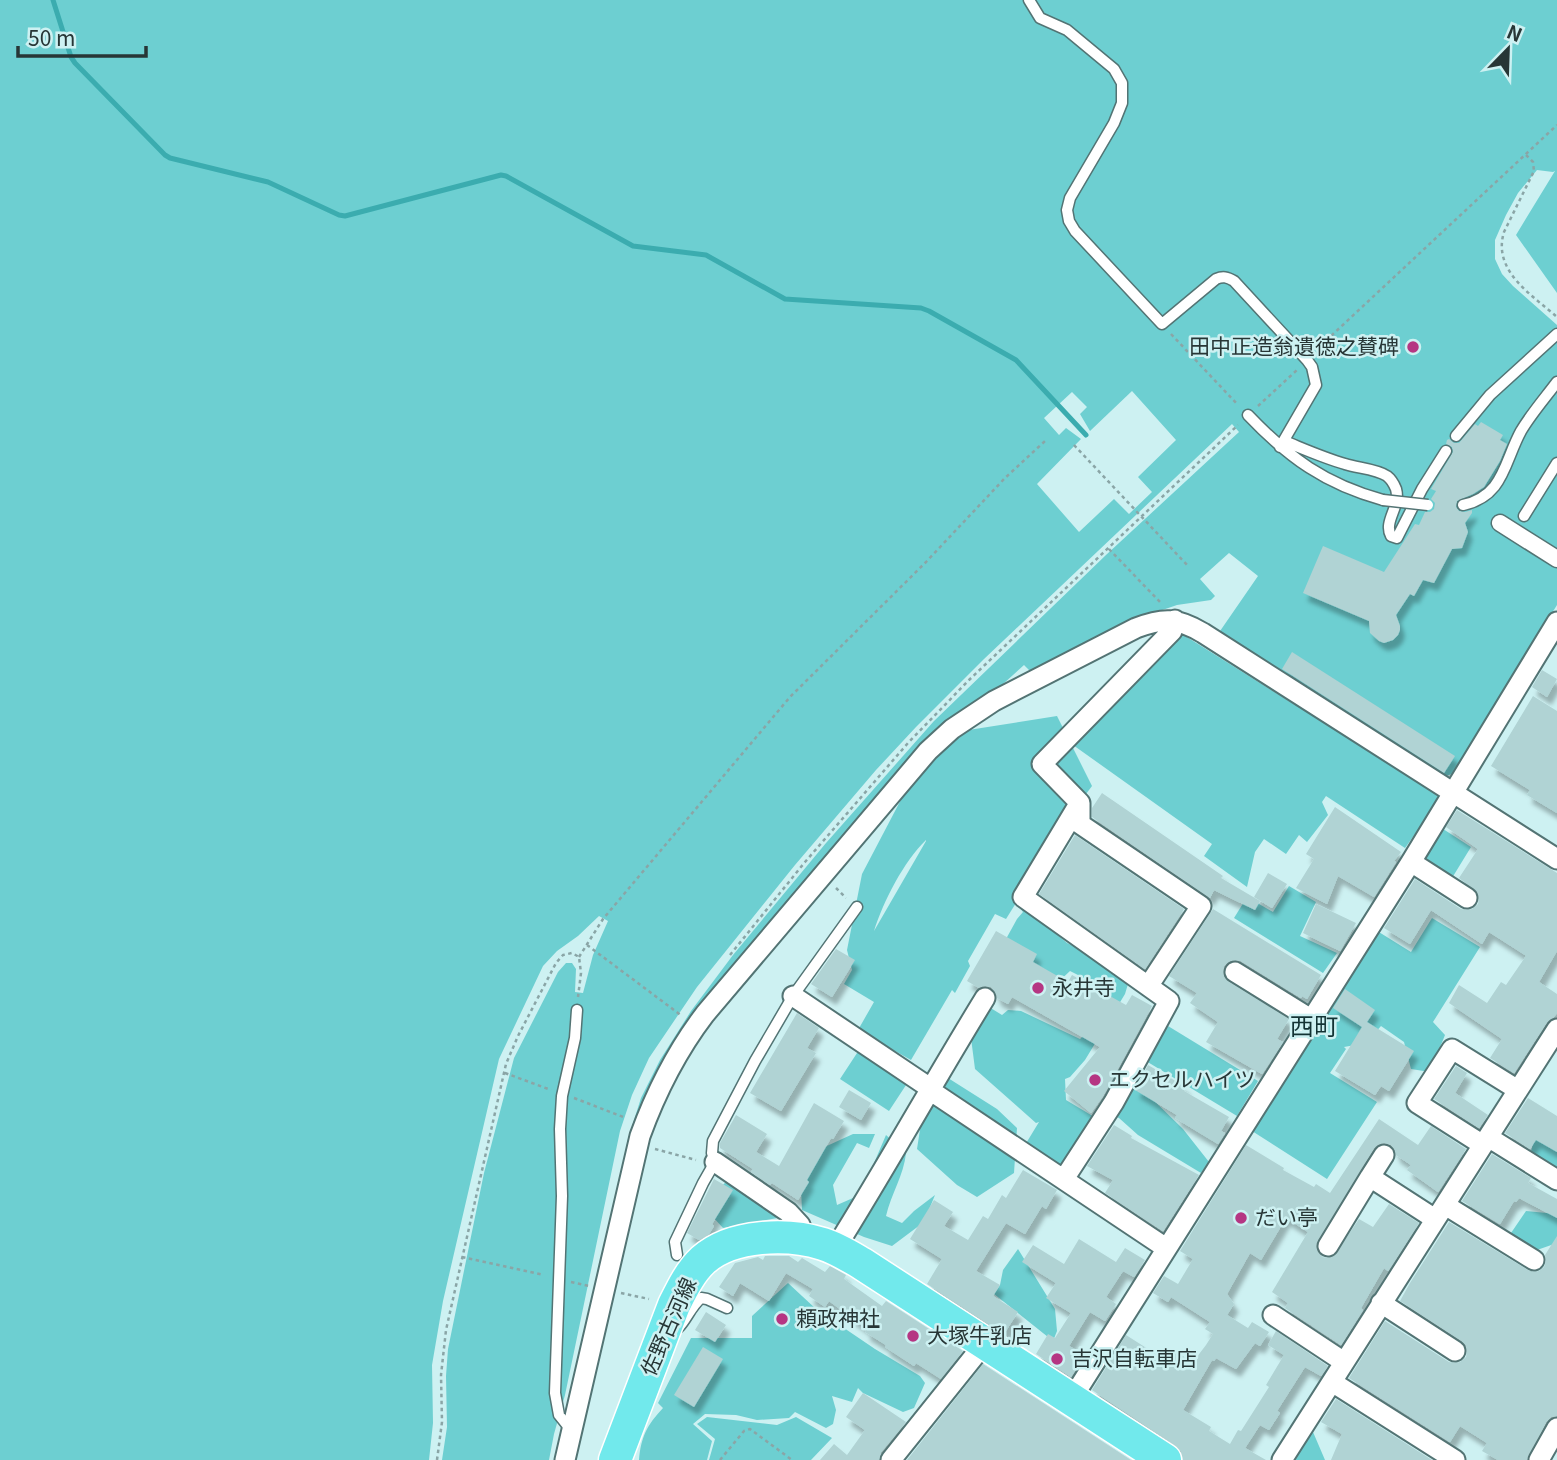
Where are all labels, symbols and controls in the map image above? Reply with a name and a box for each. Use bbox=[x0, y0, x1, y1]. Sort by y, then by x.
scale bar bbox=[18, 14, 145, 58]
north arrow bbox=[1473, 14, 1543, 84]
text: N bbox=[1503, 17, 1527, 47]
text: 50 m bbox=[28, 22, 75, 52]
place label: 田中正造翁遺徳之賛碑 bbox=[1189, 330, 1399, 360]
marker: 田中正造翁遺徳之賛碑 bbox=[1405, 339, 1421, 355]
place label: 永井寺 bbox=[1052, 971, 1115, 1001]
marker: 永井寺 bbox=[1030, 980, 1046, 996]
district label: 西町 bbox=[1290, 1007, 1338, 1042]
place label: エクセルハイツ bbox=[1109, 1063, 1256, 1093]
marker: エクセルハイツ bbox=[1087, 1072, 1103, 1088]
place label: だい亭 bbox=[1255, 1201, 1318, 1231]
marker: だい亭 bbox=[1233, 1210, 1249, 1226]
street label: 佐野古河線 bbox=[632, 1272, 702, 1380]
place label: 頼政神社 bbox=[796, 1302, 880, 1332]
marker: 頼政神社 bbox=[774, 1311, 790, 1327]
place label: 大塚牛乳店 bbox=[927, 1319, 1032, 1349]
marker: 大塚牛乳店 bbox=[905, 1328, 921, 1344]
place label: 吉沢自転車店 bbox=[1071, 1342, 1197, 1372]
marker: 吉沢自転車店 bbox=[1049, 1351, 1065, 1367]

